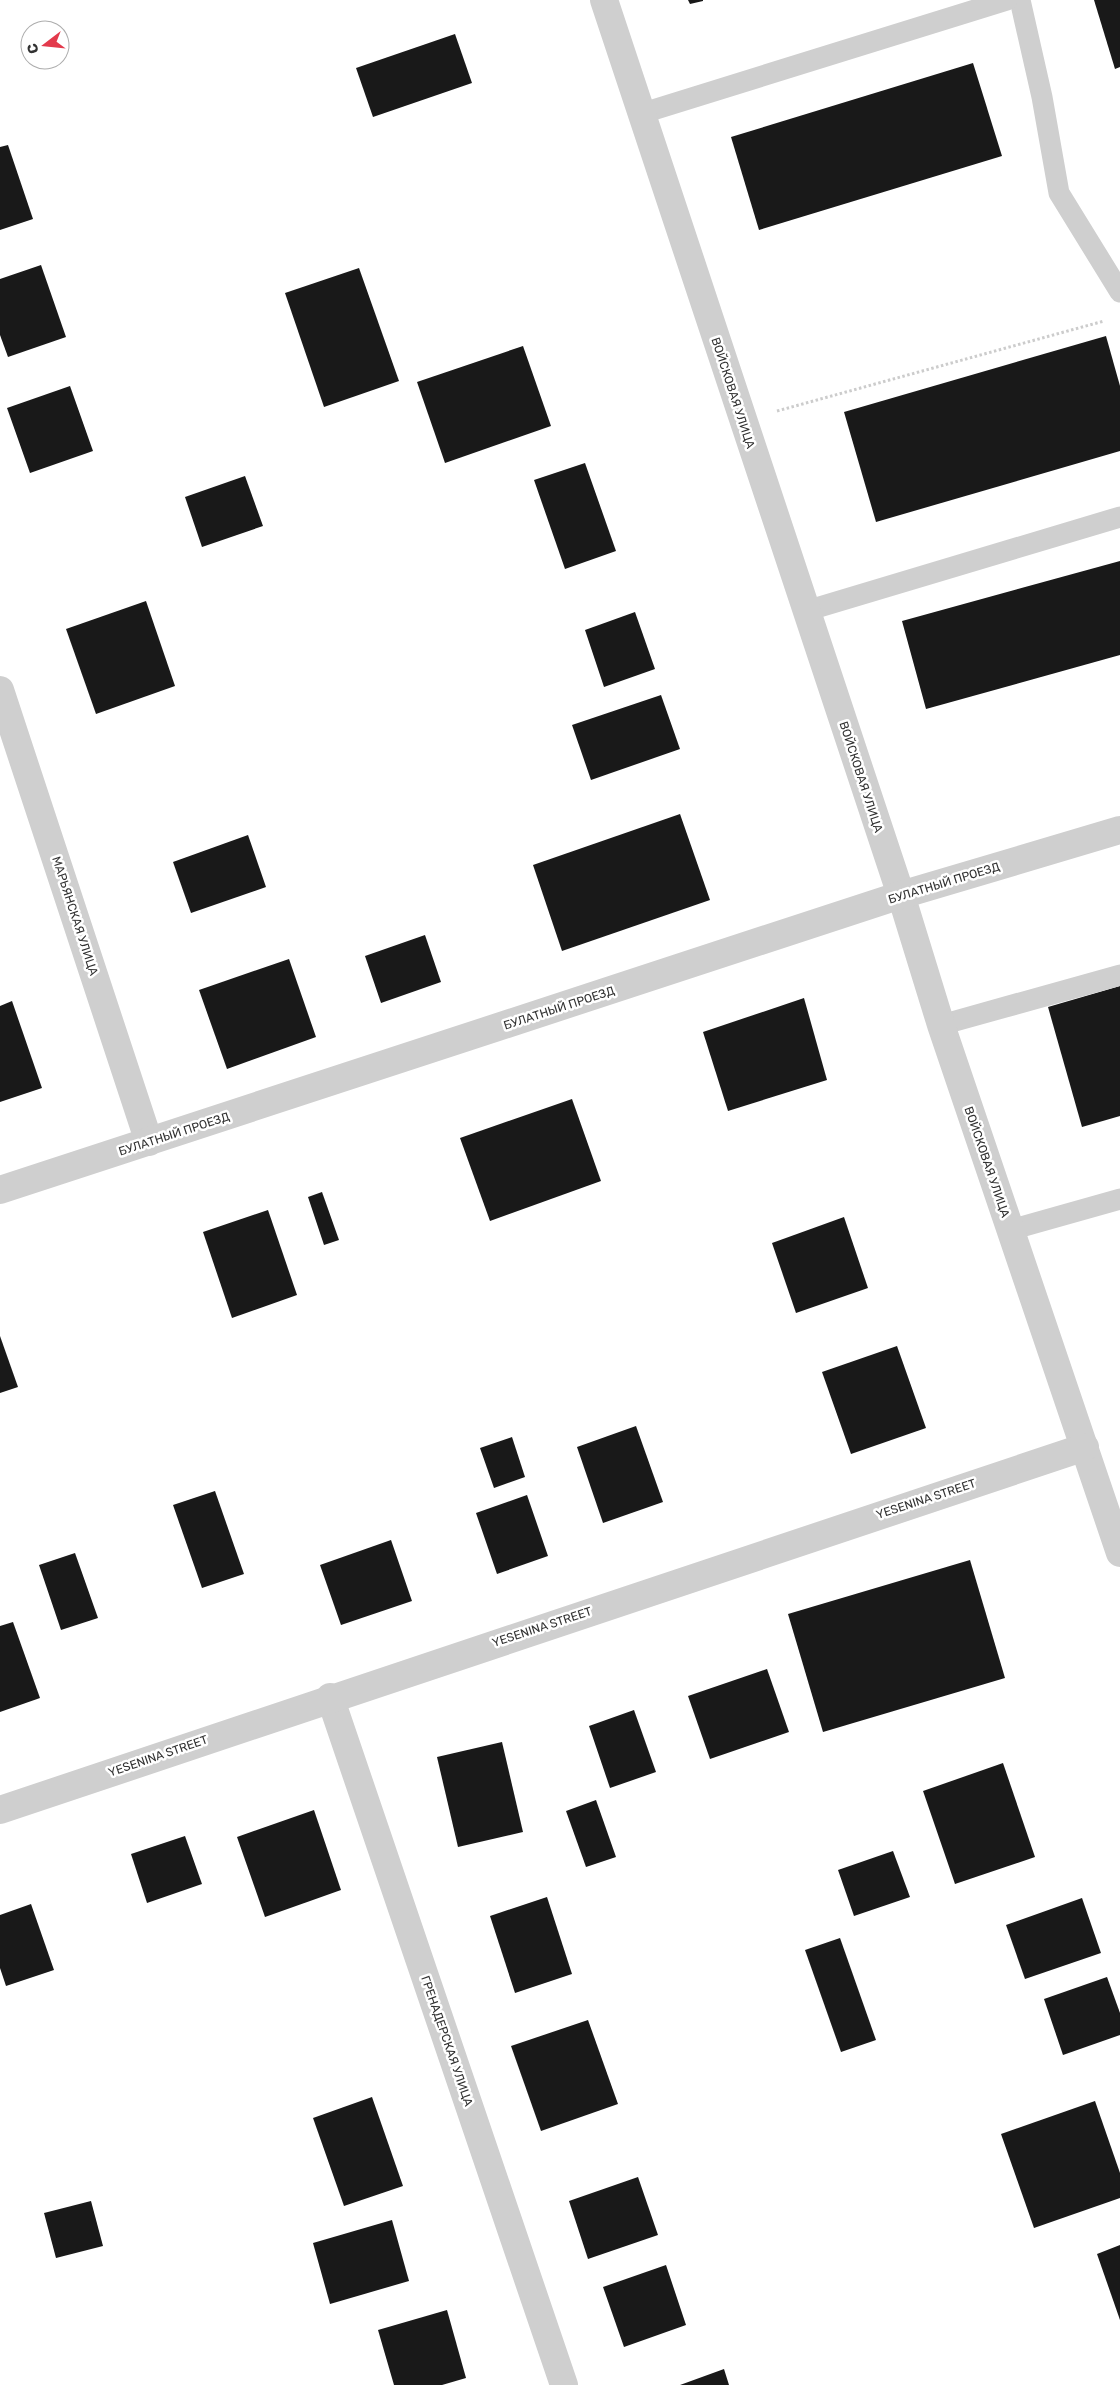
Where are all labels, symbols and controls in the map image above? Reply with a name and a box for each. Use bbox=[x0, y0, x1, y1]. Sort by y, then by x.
north arrow bbox=[20, 20, 70, 70]
text: С bbox=[23, 41, 43, 56]
street label: ВОЙСКОВАЯ УЛИЦА bbox=[708, 336, 758, 450]
street label: ВОЙСКОВАЯ УЛИЦА bbox=[836, 720, 886, 834]
street label: МАРЬЯНСКАЯ УЛИЦА bbox=[49, 855, 101, 977]
street label: БУЛАТНЫЙ ПРОЕЗД bbox=[887, 859, 1002, 907]
street label: БУЛАТНЫЙ ПРОЕЗД bbox=[502, 983, 617, 1033]
street label: ВОЙСКОВАЯ УЛИЦА bbox=[961, 1105, 1013, 1219]
street label: БУЛАТНЫЙ ПРОЕЗД bbox=[117, 1109, 232, 1159]
street label: YESENINA STREET bbox=[874, 1476, 978, 1522]
street label: YESENINA STREET bbox=[490, 1604, 594, 1650]
street label: YESENINA STREET bbox=[107, 1732, 210, 1780]
street label: ГРЕНАДЕРСКАЯ УЛИЦА bbox=[418, 1974, 476, 2108]

